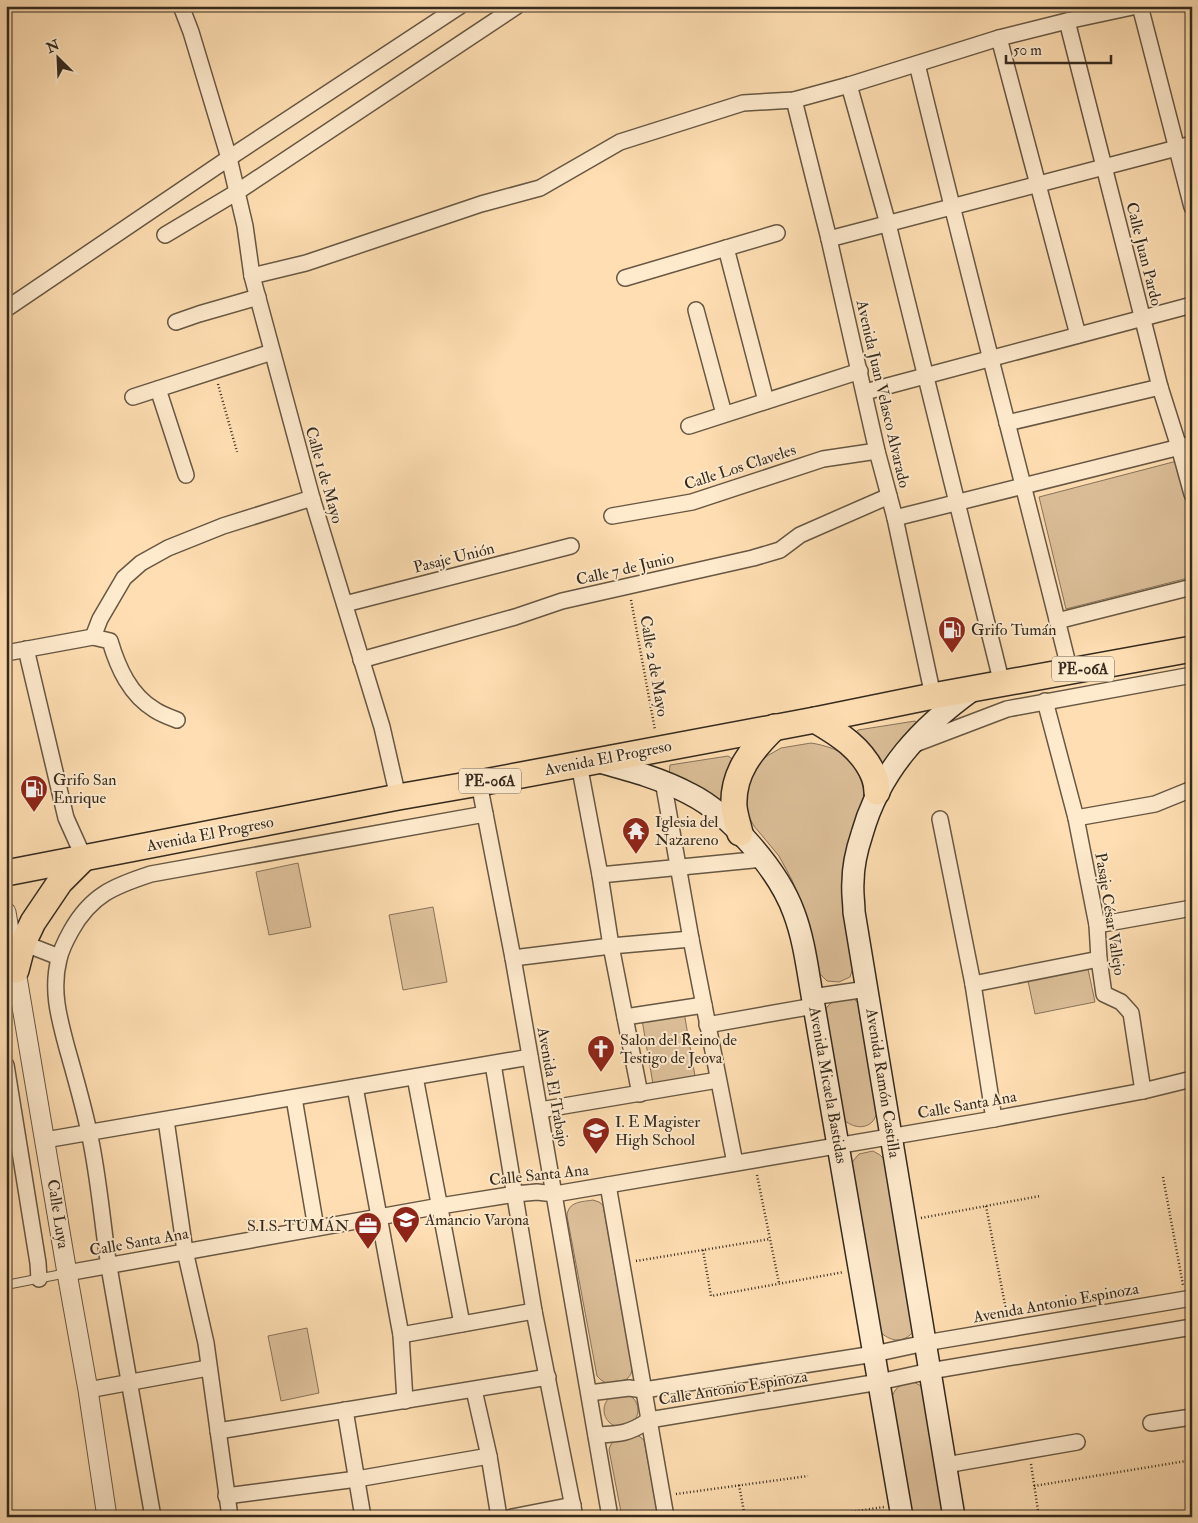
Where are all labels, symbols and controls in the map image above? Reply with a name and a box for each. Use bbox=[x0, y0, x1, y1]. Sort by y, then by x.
north arrow bbox=[32, 32, 82, 82]
scale bar bbox=[1006, 32, 1110, 64]
text: N bbox=[43, 36, 63, 57]
text: 50 m bbox=[1013, 41, 1042, 60]
street label: Calle Juan Pardo bbox=[1120, 200, 1167, 308]
street label: Avenida Juan Velasco Alvarado bbox=[850, 297, 914, 490]
street label: Calle 1 de Mayo bbox=[301, 424, 347, 526]
street label: Calle Los Claveles bbox=[682, 439, 798, 495]
street label: Pasaje Unión bbox=[411, 538, 497, 578]
street label: Calle 7 de Junio bbox=[574, 548, 676, 591]
street label: Calle 2 de Mayo bbox=[635, 614, 673, 718]
fuel station icon: Grifo Tumán bbox=[937, 615, 967, 654]
place label: Grifo Tumán bbox=[971, 620, 1057, 640]
road number: PE-06A bbox=[1052, 656, 1114, 682]
street label: Avenida El Progreso bbox=[542, 736, 673, 780]
road number: PE-06A bbox=[459, 768, 521, 794]
place label: Grifo San Enrique bbox=[53, 770, 117, 808]
fuel station icon: Grifo San Enrique bbox=[19, 774, 49, 813]
street label: Avenida El Progreso bbox=[144, 812, 275, 856]
place label: Iglesia del Nazareno bbox=[655, 812, 719, 850]
temple icon: Iglesia del Nazareno bbox=[621, 816, 651, 855]
street label: Pasaje César Vallejo bbox=[1090, 851, 1130, 977]
street label: Avenida Micaela Bastidas bbox=[804, 1004, 852, 1165]
street label: Avenida Ramón Castilla bbox=[861, 1006, 905, 1160]
street label: Avenida El Trabajo bbox=[532, 1025, 573, 1149]
place label: Salon del Reino de Testigo de Jeova bbox=[620, 1030, 737, 1069]
church icon: Salon del Reino de Testigo de Jeova bbox=[586, 1034, 616, 1073]
street label: Calle Santa Ana bbox=[916, 1086, 1018, 1124]
place label: I. E Magister High School bbox=[615, 1112, 700, 1150]
school or university icon: I. E Magister High School bbox=[581, 1116, 611, 1155]
street label: Calle Santa Ana bbox=[488, 1160, 590, 1190]
street label: Calle Luya bbox=[43, 1178, 73, 1250]
school or university icon: Amancio Varona bbox=[391, 1205, 421, 1244]
place label: Amancio Varona bbox=[424, 1210, 529, 1230]
office icon: S.I.S. TUMÁN bbox=[353, 1211, 383, 1250]
place label: S.I.S. TUMÁN bbox=[247, 1215, 350, 1236]
street label: Calle Santa Ana bbox=[88, 1223, 190, 1261]
street label: Avenida Antonio Espinoza bbox=[971, 1279, 1141, 1329]
street label: Calle Antonio Espinoza bbox=[657, 1366, 809, 1411]

